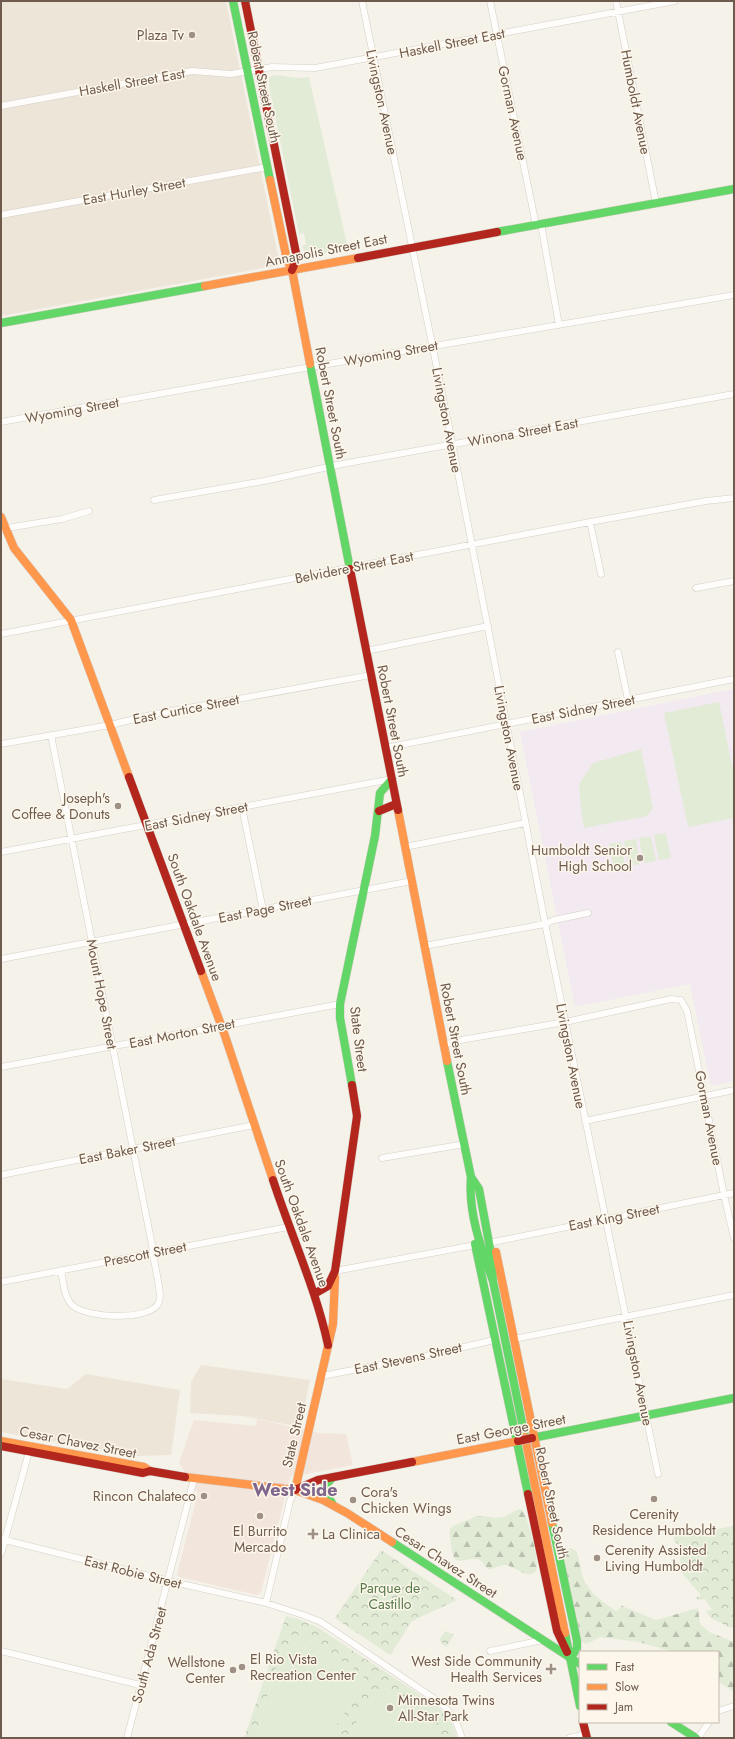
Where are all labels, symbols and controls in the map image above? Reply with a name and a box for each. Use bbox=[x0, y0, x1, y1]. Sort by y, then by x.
street label: Haskell Street East bbox=[397, 23, 507, 63]
place label: Plaza Tv bbox=[137, 25, 185, 45]
street label: Robert Street South bbox=[242, 29, 286, 145]
marker: Plaza Tv bbox=[187, 30, 197, 40]
street label: Livingston Avenue bbox=[361, 48, 403, 156]
street label: Humboldt Avenue bbox=[616, 48, 656, 156]
street label: Haskell Street East bbox=[77, 63, 187, 101]
street label: Gorman Avenue bbox=[493, 64, 533, 162]
street label: East Hurley Street bbox=[81, 172, 187, 210]
street label: Annapolis Street East bbox=[263, 228, 389, 272]
street label: Wyoming Street bbox=[343, 335, 440, 371]
street label: Robert Street South bbox=[310, 345, 352, 461]
street label: Livingston Avenue bbox=[427, 366, 467, 474]
street label: Wyoming Street bbox=[24, 392, 121, 428]
street label: Winona Street East bbox=[466, 412, 580, 452]
street label: Belvidere Street East bbox=[293, 546, 416, 588]
street label: Robert Street South bbox=[372, 663, 414, 779]
street label: Livingston Avenue bbox=[489, 684, 529, 792]
street label: East Curtice Street bbox=[131, 689, 241, 729]
street label: East Sidney Street bbox=[530, 689, 637, 729]
place label: Joseph's Coffee & Donuts bbox=[12, 788, 110, 824]
street label: East Sidney Street bbox=[143, 796, 250, 836]
marker: Joseph's Coffee & Donuts bbox=[113, 801, 123, 811]
place label: Humboldt Senior High School bbox=[531, 840, 632, 876]
street label: South Oakdale Avenue bbox=[163, 850, 227, 984]
marker: Humboldt Senior High School bbox=[635, 853, 645, 863]
street label: East Page Street bbox=[217, 890, 314, 928]
street label: Mount Hope Street bbox=[82, 937, 123, 1051]
street label: Robert Street South bbox=[435, 981, 477, 1097]
street label: Livingston Avenue bbox=[551, 1002, 591, 1110]
street label: State Street bbox=[345, 1005, 373, 1074]
street label: East Morton Street bbox=[127, 1013, 237, 1053]
street label: Gorman Avenue bbox=[690, 1069, 728, 1167]
street label: East Baker Street bbox=[77, 1131, 178, 1169]
street label: South Oakdale Avenue bbox=[270, 1156, 334, 1290]
street label: East King Street bbox=[567, 1198, 662, 1236]
street label: Prescott Street bbox=[102, 1236, 189, 1272]
street label: Livingston Avenue bbox=[618, 1319, 658, 1427]
street label: East Stevens Street bbox=[352, 1337, 464, 1379]
street label: State Street bbox=[277, 1400, 311, 1469]
street label: East George Street bbox=[455, 1408, 568, 1449]
street label: Cesar Chavez Street bbox=[18, 1421, 139, 1463]
street label: Robert Street South bbox=[530, 1445, 574, 1561]
district label: West Side bbox=[252, 1477, 338, 1503]
place label: Cora's Chicken Wings bbox=[361, 1482, 452, 1518]
place label: Rincon Chalateco bbox=[93, 1486, 196, 1506]
marker: Rincon Chalateco bbox=[199, 1491, 209, 1501]
marker: Cerenity Residence Humboldt bbox=[649, 1494, 659, 1504]
marker: Cora's Chicken Wings bbox=[348, 1495, 358, 1505]
place label: Cerenity Residence Humboldt bbox=[592, 1504, 716, 1540]
marker: El Burrito Mercado bbox=[255, 1511, 265, 1521]
place label: El Burrito Mercado bbox=[233, 1521, 288, 1557]
street label: Cesar Chavez Street bbox=[391, 1521, 502, 1603]
place label: La Clinica bbox=[322, 1524, 380, 1544]
marker: La Clinica bbox=[307, 1528, 319, 1540]
place label: Cerenity Assisted Living Humboldt bbox=[605, 1540, 707, 1576]
street label: East Robie Street bbox=[82, 1550, 184, 1594]
marker: Cerenity Assisted Living Humboldt bbox=[592, 1553, 602, 1563]
park label: Parque de Castillo bbox=[360, 1578, 420, 1614]
street label: South Ada Street bbox=[127, 1604, 172, 1705]
place label: El Rio Vista Recreation Center bbox=[250, 1649, 356, 1685]
place label: West Side Community Health Services bbox=[411, 1651, 543, 1687]
legend bbox=[579, 1651, 719, 1723]
place label: Wellstone Center bbox=[167, 1652, 225, 1688]
text: Fast bbox=[615, 1658, 634, 1676]
marker: El Rio Vista Recreation Center bbox=[237, 1662, 247, 1672]
marker: West Side Community Health Services bbox=[545, 1663, 557, 1675]
marker: Wellstone Center bbox=[228, 1665, 238, 1675]
text: Slow bbox=[615, 1678, 640, 1696]
place label: Minnesota Twins All-Star Park bbox=[398, 1690, 495, 1726]
text: Jam bbox=[613, 1698, 633, 1716]
marker: Minnesota Twins All-Star Park bbox=[385, 1703, 395, 1713]

